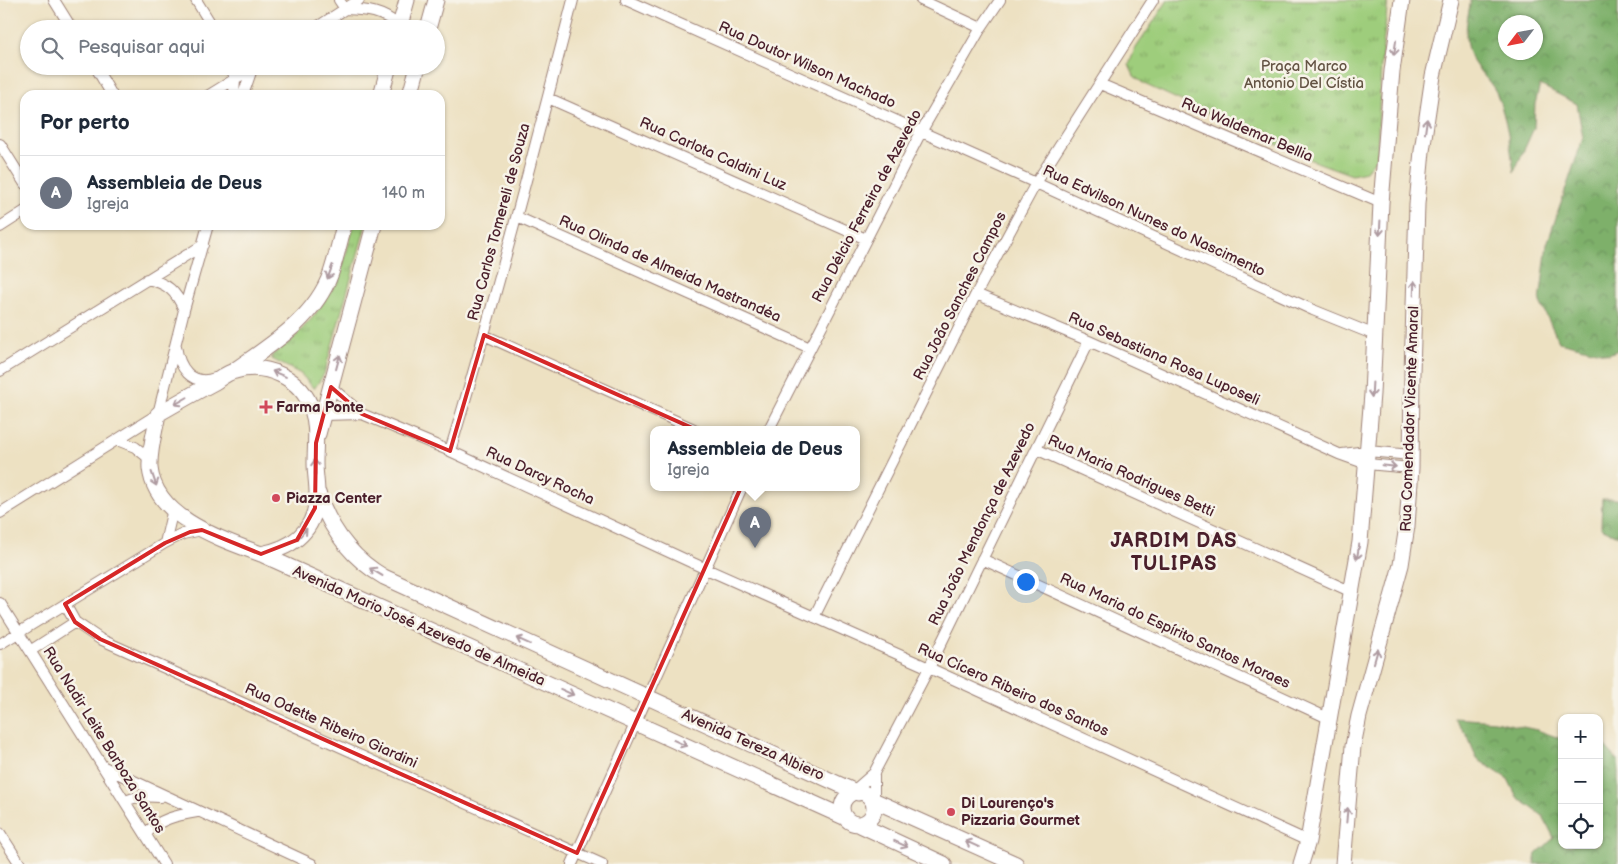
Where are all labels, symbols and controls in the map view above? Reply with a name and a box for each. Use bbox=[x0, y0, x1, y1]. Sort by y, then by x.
north arrow bbox=[1498, 15, 1543, 60]
street label: Rua Doutor Wilson Machado bbox=[715, 17, 899, 113]
search box bbox=[20, 20, 445, 75]
icon: search bbox=[38, 34, 66, 62]
text: Pesquisar aqui bbox=[78, 36, 205, 59]
one-way arrow bbox=[1390, 40, 1400, 56]
park label: Praça Marco Antonio Del Cístia bbox=[1244, 57, 1364, 93]
street label: Rua Waldemar Bellia bbox=[1178, 94, 1316, 166]
street label: Rua Délcio Ferreira de Azevedo bbox=[808, 106, 926, 306]
text: Por perto bbox=[40, 110, 130, 135]
street label: Rua Carlota Caldini Luz bbox=[636, 113, 790, 195]
one-way arrow bbox=[1421, 118, 1431, 134]
street label: Rua Carlos Tomereli de Souza bbox=[463, 121, 535, 323]
street label: Rua Edvilson Nunes do Nascimento bbox=[1040, 161, 1268, 281]
text: Assembleia de Deus bbox=[87, 172, 262, 195]
text: A bbox=[51, 184, 61, 203]
text: 140 m bbox=[382, 184, 425, 203]
text: Igreja bbox=[87, 195, 129, 214]
street label: Rua João Sanches Campos bbox=[909, 208, 1011, 383]
street label: Rua Olinda de Almeida Mastrandéa bbox=[556, 211, 784, 327]
one-way arrow bbox=[1376, 219, 1385, 235]
one-way arrow bbox=[325, 264, 335, 280]
one-way arrow bbox=[1410, 280, 1419, 296]
street label: Rua Comendador Vicente Amaral bbox=[1397, 306, 1423, 532]
street label: Rua Sebastiana Rosa Luposeli bbox=[1065, 308, 1263, 410]
one-way arrow bbox=[333, 354, 343, 370]
one-way arrow bbox=[272, 369, 287, 378]
one-way arrow bbox=[1368, 382, 1377, 398]
one-way arrow bbox=[174, 396, 188, 406]
place label: Farma Ponte bbox=[276, 398, 364, 417]
marker: Farma Ponte bbox=[260, 401, 272, 413]
street label: Rua João Mendonça de Azevedo bbox=[924, 419, 1040, 629]
popup bbox=[650, 426, 860, 491]
street label: Rua Maria Rodrigues Betti bbox=[1045, 431, 1217, 521]
text: Assembleia de Deus bbox=[667, 438, 843, 461]
street label: Rua Darcy Rocha bbox=[483, 443, 597, 509]
one-way arrow bbox=[310, 460, 320, 476]
text: Igreja bbox=[667, 461, 709, 480]
one-way arrow bbox=[1380, 461, 1396, 471]
one-way arrow bbox=[150, 471, 159, 486]
place label: Piazza Center bbox=[286, 489, 383, 508]
marker: Piazza Center bbox=[270, 492, 282, 504]
pin: A bbox=[739, 507, 771, 548]
one-way arrow bbox=[296, 528, 307, 541]
district label: JARDIM DAS TULIPAS bbox=[1111, 529, 1237, 576]
one-way arrow bbox=[1353, 543, 1363, 559]
street label: Avenida Mario José Azevedo de Almeida bbox=[290, 561, 548, 691]
one-way arrow bbox=[369, 567, 383, 577]
your location bbox=[1013, 569, 1039, 595]
street label: Rua Maria do Espírito Santos Moraes bbox=[1057, 569, 1294, 693]
one-way arrow bbox=[516, 636, 531, 645]
street label: Rua Cícero Ribeiro dos Santos bbox=[914, 639, 1112, 741]
street label: Rua Nadir Leite Barboza Santos bbox=[38, 643, 170, 838]
one-way arrow bbox=[1371, 648, 1381, 664]
street label: Rua Odette Ribeiro Giardini bbox=[242, 679, 420, 773]
one-way arrow bbox=[559, 688, 574, 698]
street label: Avenida Tereza Albiero bbox=[679, 705, 827, 785]
map controls bbox=[1558, 714, 1603, 849]
button: + bbox=[1558, 714, 1603, 759]
one-way arrow bbox=[672, 739, 687, 749]
button: − bbox=[1558, 759, 1603, 804]
place label: Di Lourenço's Pizzaria Gourmet bbox=[961, 794, 1080, 830]
button: locate bbox=[1558, 804, 1603, 849]
marker: Di Lourenço's Pizzaria Gourmet bbox=[945, 806, 957, 818]
one-way arrow bbox=[1342, 808, 1352, 824]
one-way arrow bbox=[965, 839, 980, 848]
one-way arrow bbox=[893, 840, 908, 849]

